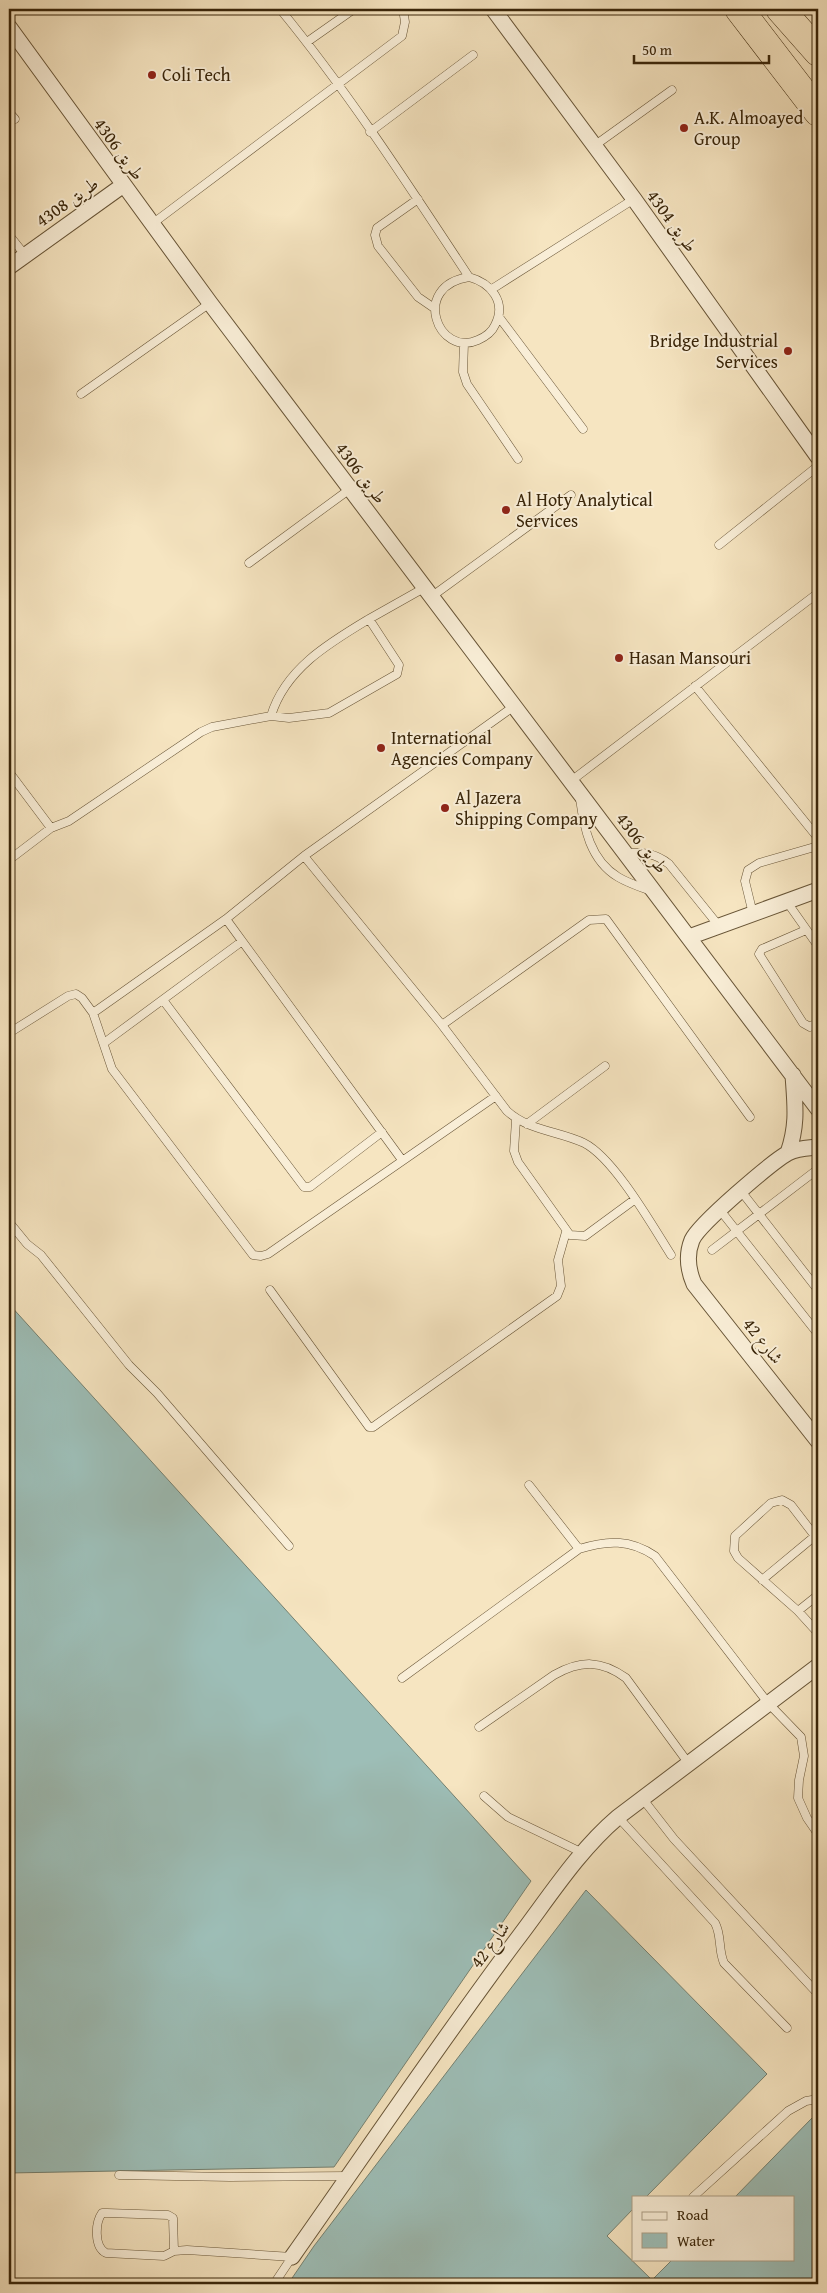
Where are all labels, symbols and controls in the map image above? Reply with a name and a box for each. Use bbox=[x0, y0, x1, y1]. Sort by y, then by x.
scale bar bbox=[634, 32, 770, 64]
text: 50 m bbox=[642, 39, 673, 60]
place label: Coli Tech bbox=[162, 61, 231, 88]
marker: Coli Tech bbox=[146, 69, 158, 81]
place label: A.K. Almoayed Group bbox=[694, 104, 804, 152]
street label: طريق 4306 bbox=[87, 112, 151, 186]
marker: A.K. Almoayed Group bbox=[678, 122, 690, 134]
street label: طريق 4308 bbox=[30, 170, 104, 233]
street label: طريق 4304 bbox=[640, 184, 704, 258]
place label: Bridge Industrial Services bbox=[650, 327, 778, 375]
marker: Bridge Industrial Services bbox=[782, 345, 794, 357]
street label: طريق 4306 bbox=[329, 436, 394, 509]
place label: Al Hoty Analytical Services bbox=[516, 486, 653, 534]
marker: Al Hoty Analytical Services bbox=[500, 504, 512, 516]
place label: Hasan Mansouri bbox=[629, 644, 751, 671]
marker: Hasan Mansouri bbox=[613, 652, 625, 664]
place label: International Agencies Company bbox=[391, 724, 533, 772]
marker: International Agencies Company bbox=[375, 742, 387, 754]
place label: Al Jazera Shipping Company bbox=[455, 784, 597, 832]
marker: Al Jazera Shipping Company bbox=[439, 802, 451, 814]
street label: طريق 4306 bbox=[610, 806, 675, 879]
street label: شارع 42 bbox=[735, 1312, 790, 1371]
street label: شارع 42 bbox=[463, 1916, 518, 1975]
legend bbox=[632, 2196, 794, 2260]
text: Road bbox=[677, 2204, 708, 2225]
text: Water bbox=[677, 2230, 715, 2251]

